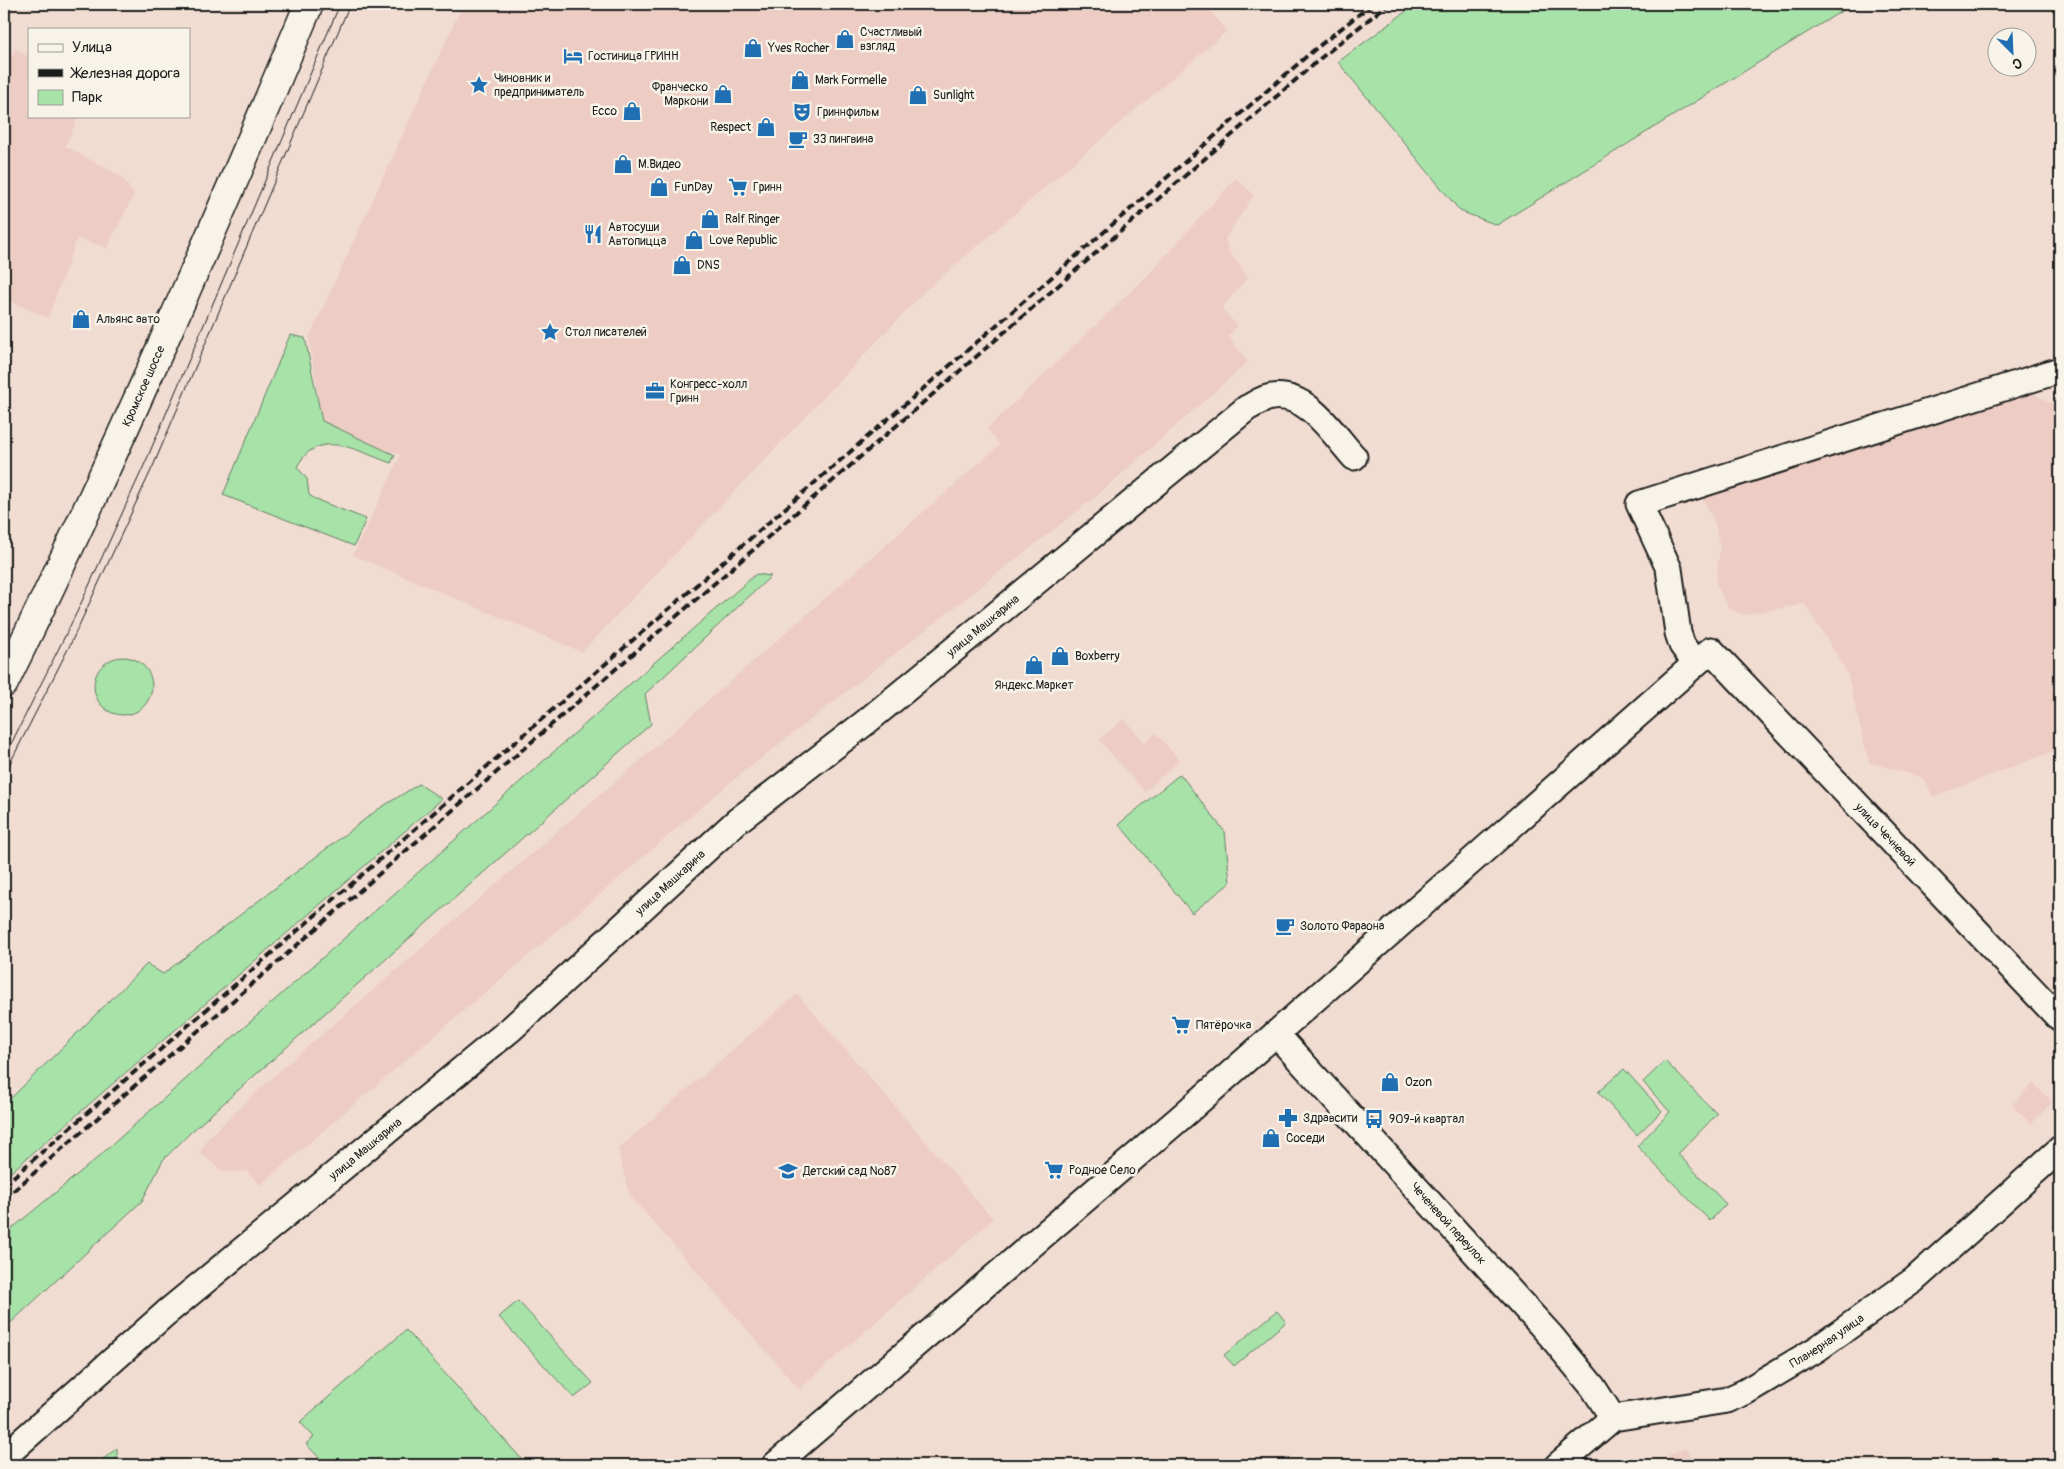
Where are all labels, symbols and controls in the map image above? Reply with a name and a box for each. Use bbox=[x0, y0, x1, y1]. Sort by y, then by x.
place label: Счастливый взгляд bbox=[860, 25, 922, 54]
legend bbox=[28, 28, 190, 118]
shop icon: Счастливый взгляд bbox=[834, 28, 856, 50]
north arrow bbox=[1986, 28, 2036, 78]
shop icon: Yves Rocher bbox=[742, 37, 764, 59]
text: Улица bbox=[72, 38, 112, 57]
place label: Yves Rocher bbox=[767, 41, 830, 56]
hotel icon: Гостиница ГРИНН bbox=[562, 45, 584, 67]
place label: Гостиница ГРИНН bbox=[588, 49, 679, 64]
text: С bbox=[2009, 54, 2024, 73]
text: Железная дорога bbox=[70, 64, 180, 83]
shop icon: Mark Formelle bbox=[789, 69, 811, 91]
place label: Чиновник и предприниматель bbox=[494, 71, 585, 100]
place label: Mark Formelle bbox=[815, 73, 887, 88]
place icon: Чиновник и предприниматель bbox=[468, 74, 490, 96]
place label: Франческо Маркони bbox=[652, 80, 709, 109]
shop icon: Франческо Маркони bbox=[712, 83, 734, 105]
shop icon: Sunlight bbox=[907, 84, 929, 106]
text: Парк bbox=[72, 88, 103, 107]
place label: Sunlight bbox=[933, 88, 975, 103]
shop icon: Ecco bbox=[621, 100, 643, 122]
theatre icon: Гриннфильм bbox=[791, 101, 813, 123]
place label: Ecco bbox=[592, 104, 618, 119]
place label: Гриннфильм bbox=[817, 105, 879, 120]
shop icon: Respect bbox=[755, 116, 777, 138]
place label: Respect bbox=[710, 120, 751, 135]
cafe icon: 33 пингвина bbox=[787, 128, 809, 150]
place label: 33 пингвина bbox=[813, 132, 874, 147]
shop icon: М.Видео bbox=[612, 153, 634, 175]
place label: М.Видео bbox=[638, 157, 682, 172]
shop icon: FunDay bbox=[648, 176, 670, 198]
supermarket icon: Гринн bbox=[727, 176, 749, 198]
place label: FunDay bbox=[674, 180, 712, 195]
place label: Гринн bbox=[753, 180, 782, 195]
shop icon: Ralf Ringer bbox=[699, 208, 721, 230]
place label: Ralf Ringer bbox=[725, 212, 781, 227]
place label: Автосуши Автопицца bbox=[608, 220, 667, 249]
restaurant icon: Автосуши Автопицца bbox=[582, 223, 604, 245]
shop icon: Love Republic bbox=[683, 229, 705, 251]
place label: Love Republic bbox=[709, 233, 778, 248]
shop icon: DNS bbox=[671, 254, 693, 276]
place label: DNS bbox=[697, 258, 720, 273]
shop icon: Альянс авто bbox=[70, 308, 92, 330]
place label: Альянс авто bbox=[96, 312, 160, 327]
place icon: Стол писателей bbox=[539, 321, 561, 343]
place label: Стол писателей bbox=[565, 325, 647, 340]
street label: Кромское шоссе bbox=[119, 343, 168, 429]
place label: Конгресс-холл Гринн bbox=[670, 377, 747, 406]
office icon: Конгресс-холл Гринн bbox=[644, 380, 666, 402]
street label: улица Машкарина bbox=[943, 591, 1023, 660]
shop icon: Boxberry bbox=[1049, 645, 1071, 667]
place label: Boxberry bbox=[1075, 649, 1120, 664]
shop icon: Яндекс.Маркет bbox=[1023, 654, 1045, 676]
place label: Яндекс.Маркет bbox=[995, 678, 1073, 693]
street label: улица Чечневой bbox=[1851, 799, 1919, 869]
street label: улица Машкарина bbox=[631, 846, 709, 919]
cafe icon: Золото Фараона bbox=[1274, 915, 1296, 937]
place label: Золото Фараона bbox=[1300, 919, 1385, 934]
supermarket icon: Пятёрочка bbox=[1170, 1014, 1192, 1036]
place label: Пятёрочка bbox=[1196, 1018, 1252, 1033]
shop icon: Ozon bbox=[1379, 1071, 1401, 1093]
place label: Ozon bbox=[1405, 1075, 1432, 1090]
pharmacy icon: Здравсити bbox=[1277, 1107, 1299, 1129]
bus stop icon: 909-й квартал bbox=[1363, 1108, 1385, 1130]
place label: Здравсити bbox=[1303, 1111, 1358, 1126]
place label: 909-й квартал bbox=[1389, 1112, 1464, 1127]
street label: улица Машкарина bbox=[325, 1114, 405, 1184]
shop icon: Соседи bbox=[1260, 1127, 1282, 1149]
place label: Соседи bbox=[1286, 1131, 1325, 1146]
supermarket icon: Родное Село bbox=[1043, 1159, 1065, 1181]
school or university icon: Детский сад №87 bbox=[777, 1160, 799, 1182]
place label: Родное Село bbox=[1069, 1163, 1136, 1178]
place label: Детский сад №87 bbox=[802, 1164, 897, 1179]
street label: Чеченевой переулок bbox=[1407, 1179, 1489, 1267]
street label: Планерная улица bbox=[1787, 1310, 1867, 1371]

